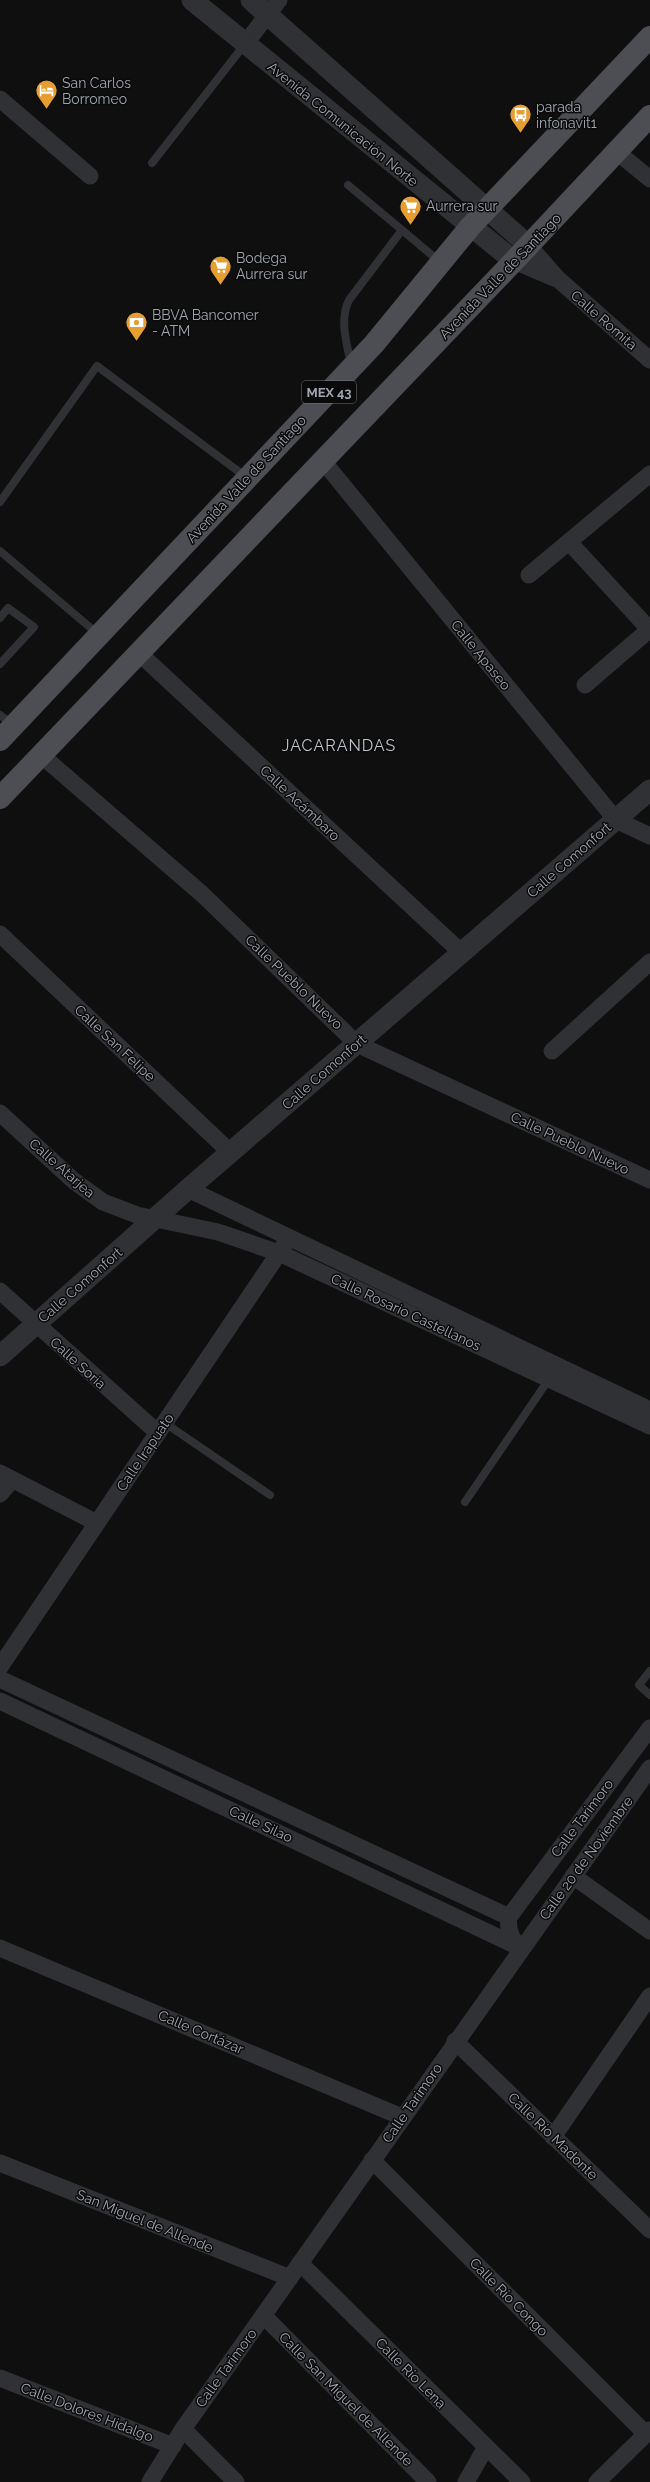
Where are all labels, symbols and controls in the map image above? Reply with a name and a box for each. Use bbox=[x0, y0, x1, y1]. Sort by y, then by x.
street label: Avenida Comunicación Norte bbox=[265, 58, 421, 190]
place label: San Carlos Borromeo bbox=[62, 75, 131, 107]
hotel icon: San Carlos Borromeo bbox=[33, 78, 59, 111]
place label: parada infonavit1 bbox=[536, 99, 597, 131]
bus stop icon: parada infonavit1 bbox=[507, 102, 533, 135]
supermarket icon: Aurrera sur bbox=[398, 193, 424, 226]
place label: Aurrera sur bbox=[426, 198, 498, 214]
street label: Avenida Valle de Santiago bbox=[436, 210, 564, 342]
place label: Bodega Aurrera sur bbox=[236, 250, 308, 282]
supermarket icon: Bodega Aurrera sur bbox=[207, 253, 233, 286]
street label: Calle Romita bbox=[568, 287, 640, 353]
place label: BBVA Bancomer - ATM bbox=[152, 307, 259, 339]
bank icon: BBVA Bancomer - ATM bbox=[123, 310, 149, 343]
road number: MEX 43 bbox=[302, 381, 356, 403]
street label: Avenida Valle de Santiago bbox=[183, 412, 309, 546]
street label: Calle Apaseo bbox=[448, 617, 514, 693]
district label: JACARANDAS bbox=[282, 736, 396, 755]
street label: Calle Acámbaro bbox=[257, 762, 343, 844]
street label: Calle Comonfort bbox=[524, 819, 615, 901]
street label: Calle Pueblo Nuevo bbox=[242, 931, 346, 1033]
street label: Calle San Felipe bbox=[71, 1002, 159, 1084]
street label: Calle Comonfort bbox=[279, 1031, 370, 1113]
street label: Calle Pueblo Nuevo bbox=[508, 1109, 632, 1177]
street label: Calle Atarjea bbox=[26, 1135, 98, 1201]
street label: Calle Comonfort bbox=[35, 1244, 126, 1326]
street label: Calle Rosario Castellanos bbox=[329, 1270, 484, 1354]
street label: Calle Soria bbox=[47, 1334, 109, 1392]
street label: Calle Irapuato bbox=[113, 1410, 177, 1494]
street label: Calle Tarimoro bbox=[548, 1776, 616, 1860]
street label: Calle 20 de Noviembre bbox=[536, 1793, 636, 1923]
street label: Calle Silao bbox=[227, 1802, 295, 1846]
street label: Calle Cortázar bbox=[156, 2007, 246, 2057]
street label: Calle Tarimoro bbox=[379, 2060, 445, 2146]
street label: Calle Río Madonte bbox=[505, 2089, 601, 2183]
street label: San Miguel de Allende bbox=[74, 2186, 216, 2256]
street label: Calle Río Congo bbox=[467, 2255, 551, 2339]
street label: Calle Tarimoro bbox=[192, 2326, 260, 2410]
street label: Calle San Miguel de Allende bbox=[276, 2329, 416, 2469]
street label: Calle Río Lena bbox=[373, 2335, 449, 2411]
street label: Calle Dolores Hidalgo bbox=[18, 2379, 156, 2445]

